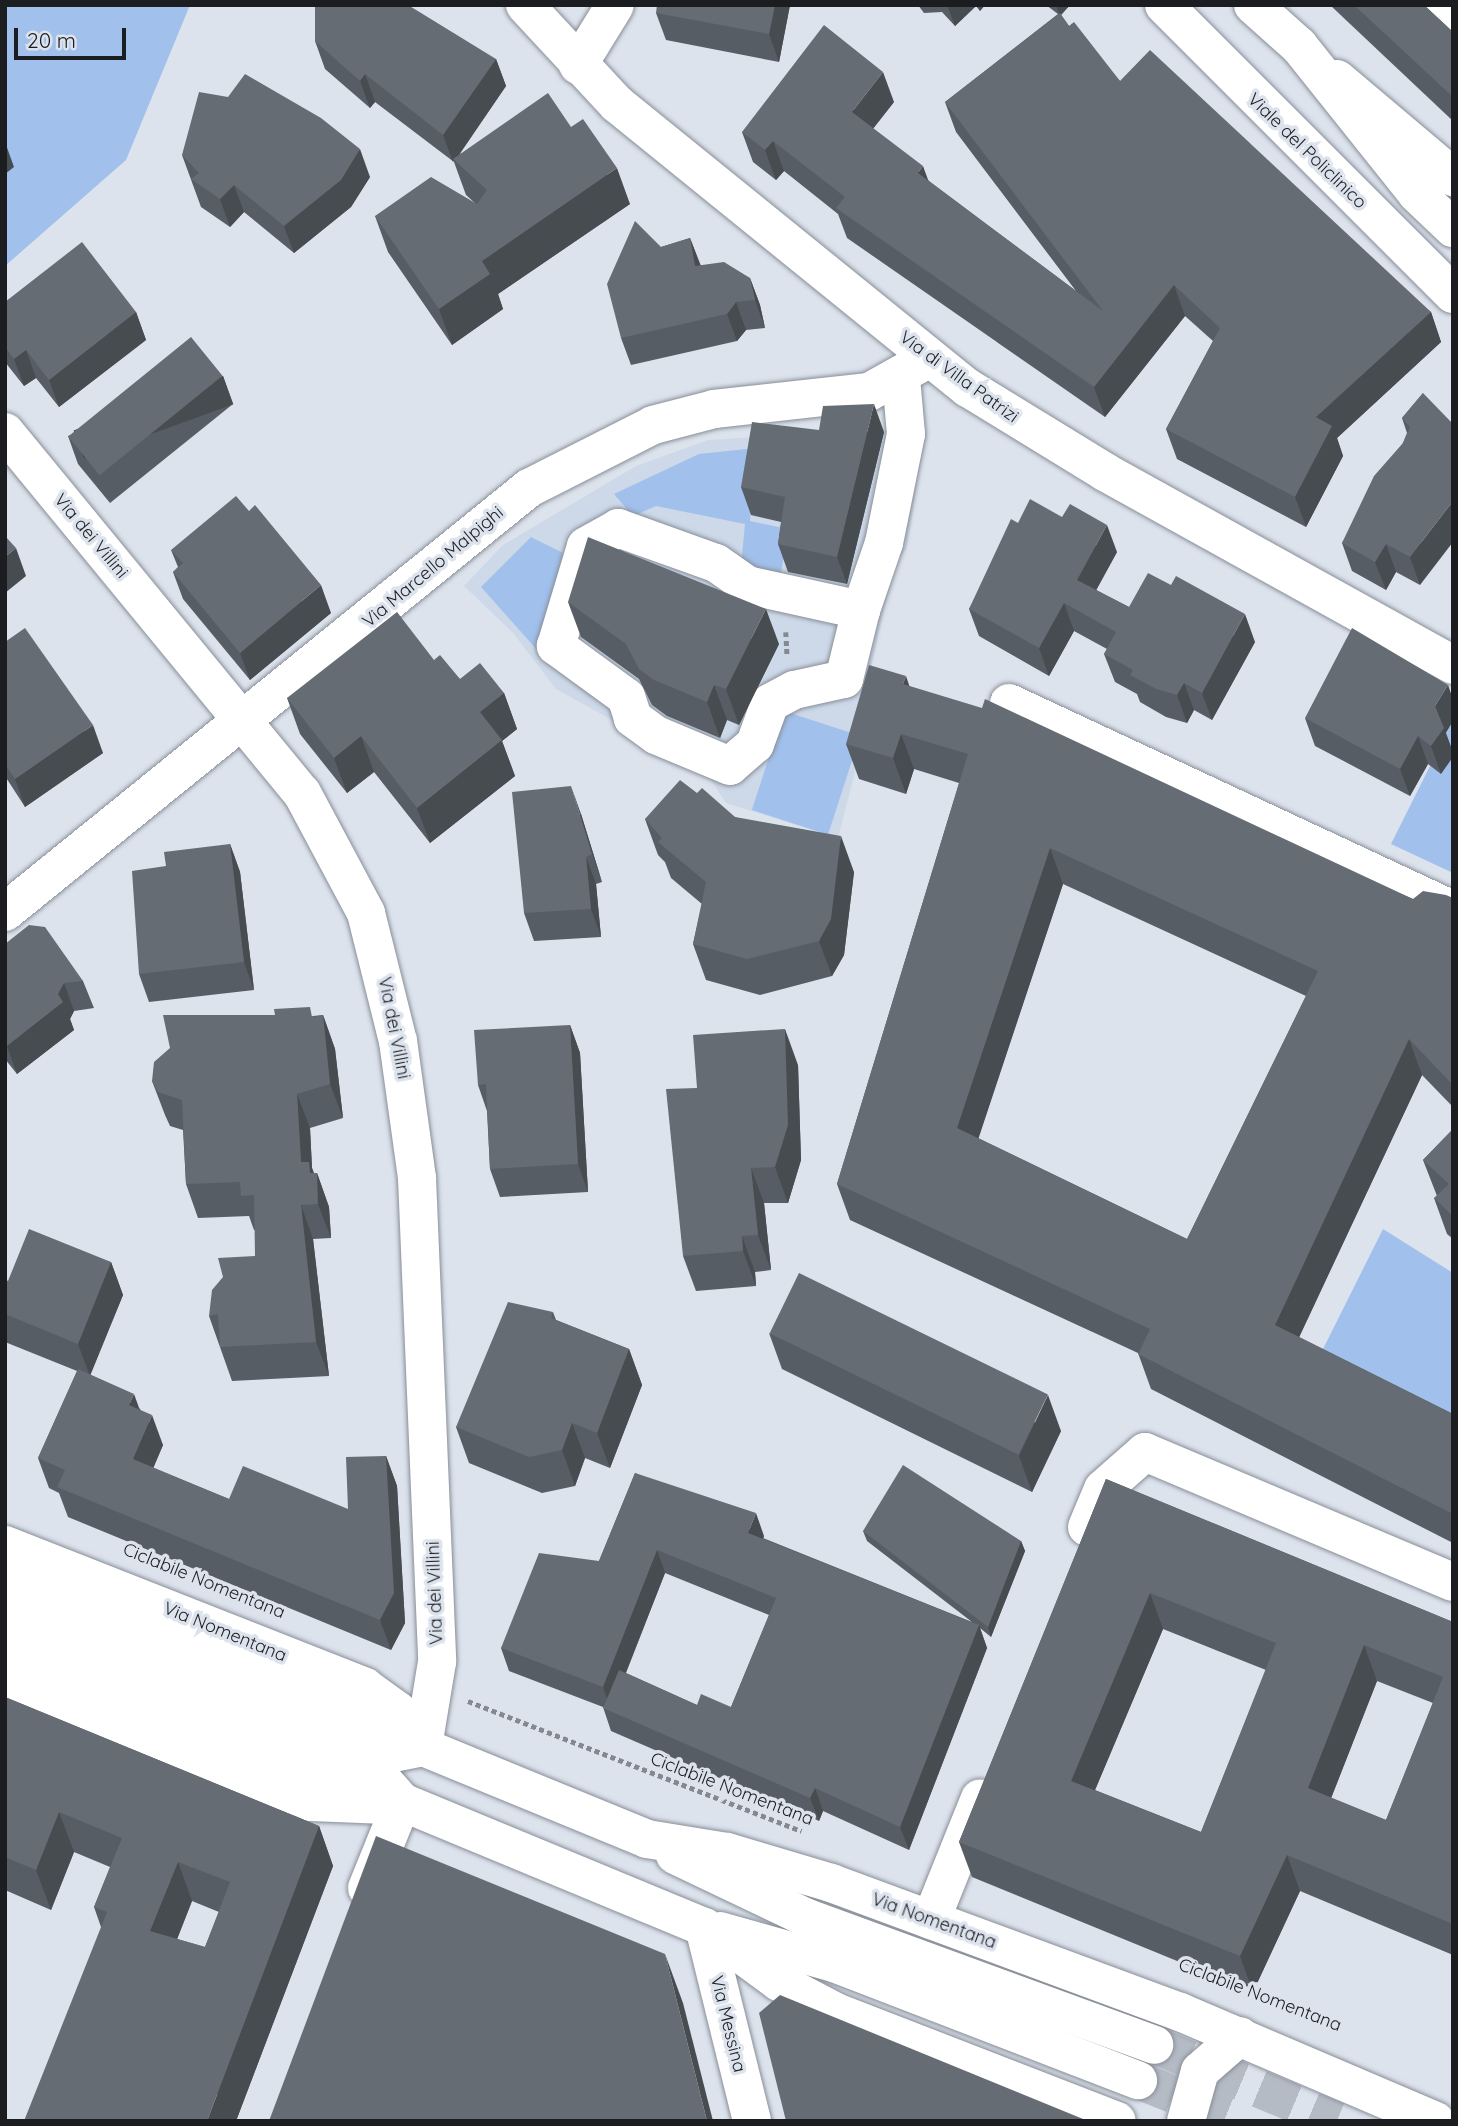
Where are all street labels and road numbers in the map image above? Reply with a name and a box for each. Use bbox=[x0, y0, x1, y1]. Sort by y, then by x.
street label: Viale del Policlinico bbox=[1243, 89, 1371, 213]
street label: Via di Villa Patrizi bbox=[895, 326, 1023, 428]
street label: Via dei Villini bbox=[49, 489, 133, 583]
street label: Via Marcello Malpighi bbox=[358, 502, 508, 632]
street label: Via dei Villini bbox=[374, 975, 414, 1081]
street label: Ciclabile Nomentana bbox=[120, 1539, 288, 1623]
street label: Via dei Villini bbox=[422, 1541, 448, 1645]
street label: Via Nomentana bbox=[160, 1597, 290, 1667]
street label: Ciclabile Nomentana bbox=[647, 1748, 817, 1830]
street label: Via Nomentana bbox=[869, 1888, 999, 1954]
street label: Ciclabile Nomentana bbox=[1175, 1954, 1345, 2036]
street label: Via Messina bbox=[706, 1973, 750, 2075]

